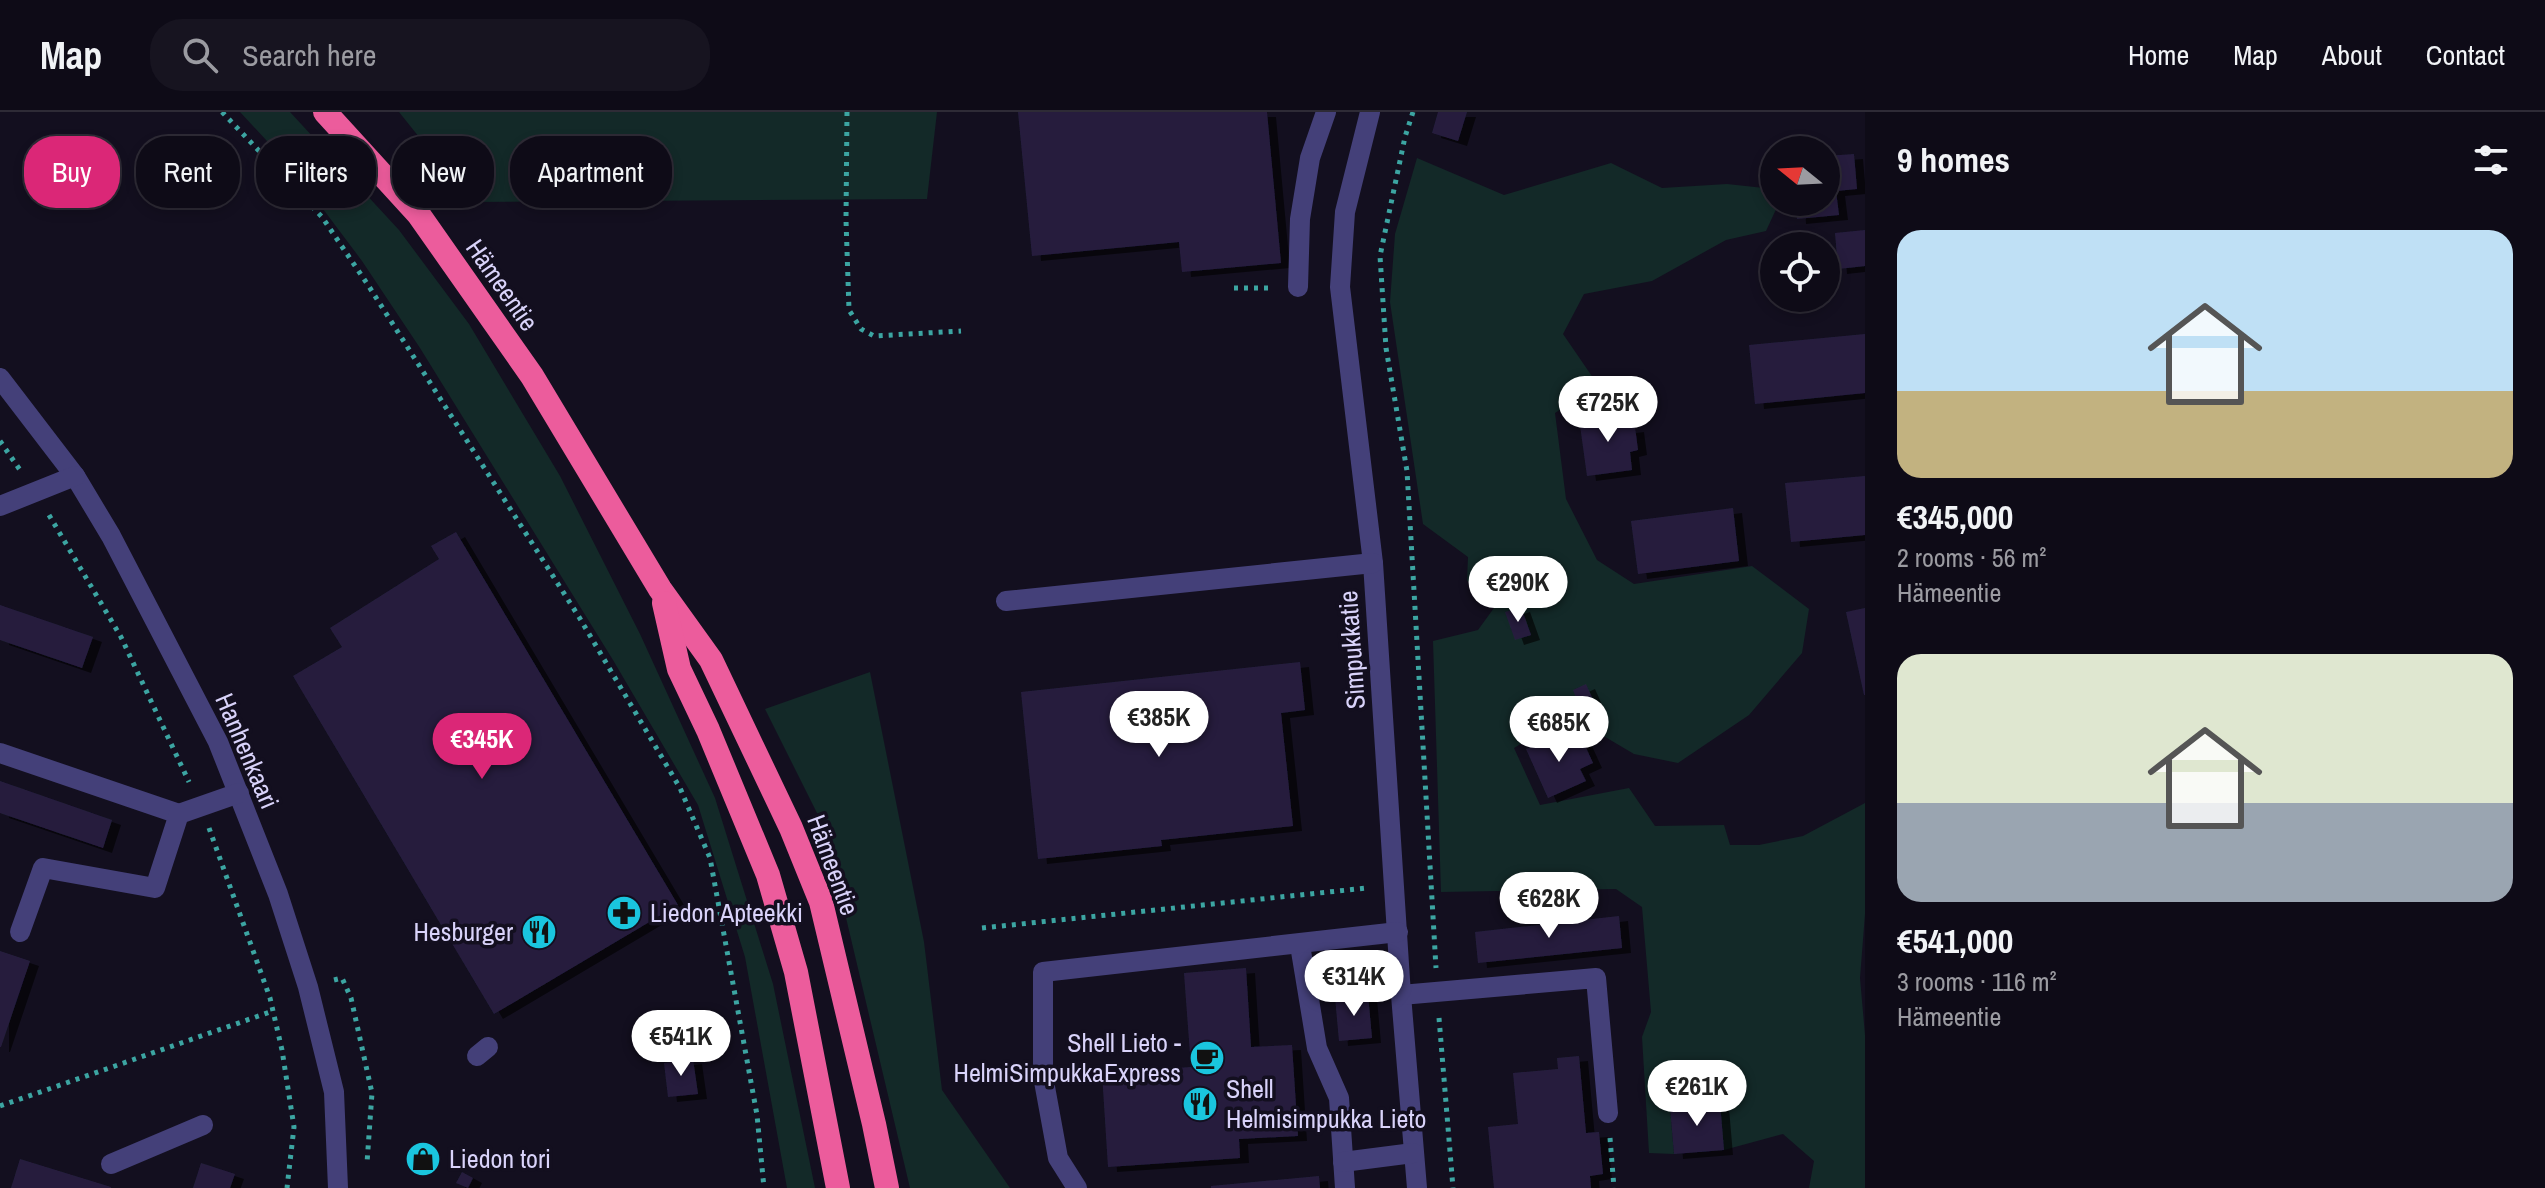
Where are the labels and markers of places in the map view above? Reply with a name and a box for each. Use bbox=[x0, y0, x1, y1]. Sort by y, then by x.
pin: €725K bbox=[1552, 376, 1664, 444]
pin: €290K bbox=[1462, 556, 1574, 624]
pin: €385K bbox=[1103, 691, 1215, 759]
pin: €685K bbox=[1503, 696, 1615, 764]
pin: €345K bbox=[426, 713, 538, 781]
pin: €628K bbox=[1493, 872, 1605, 940]
pharmacy icon: Liedon Apteekki bbox=[605, 894, 643, 932]
place label: Liedon Apteekki bbox=[650, 895, 803, 930]
restaurant icon: Hesburger bbox=[520, 913, 558, 951]
place label: Hesburger bbox=[413, 914, 513, 949]
pin: €314K bbox=[1298, 950, 1410, 1018]
pin: €541K bbox=[625, 1010, 737, 1078]
place label: Shell Lieto - HelmiSimpukkaExpress bbox=[954, 1025, 1181, 1090]
cafe icon: Shell Lieto - HelmiSimpukkaExpress bbox=[1188, 1039, 1226, 1077]
pin: €261K bbox=[1641, 1060, 1753, 1128]
place label: Shell Helmisimpukka Lieto bbox=[1226, 1071, 1426, 1136]
restaurant icon: Shell Helmisimpukka Lieto bbox=[1181, 1085, 1219, 1123]
shop icon: Liedon tori bbox=[404, 1140, 442, 1178]
place label: Liedon tori bbox=[449, 1141, 551, 1176]

